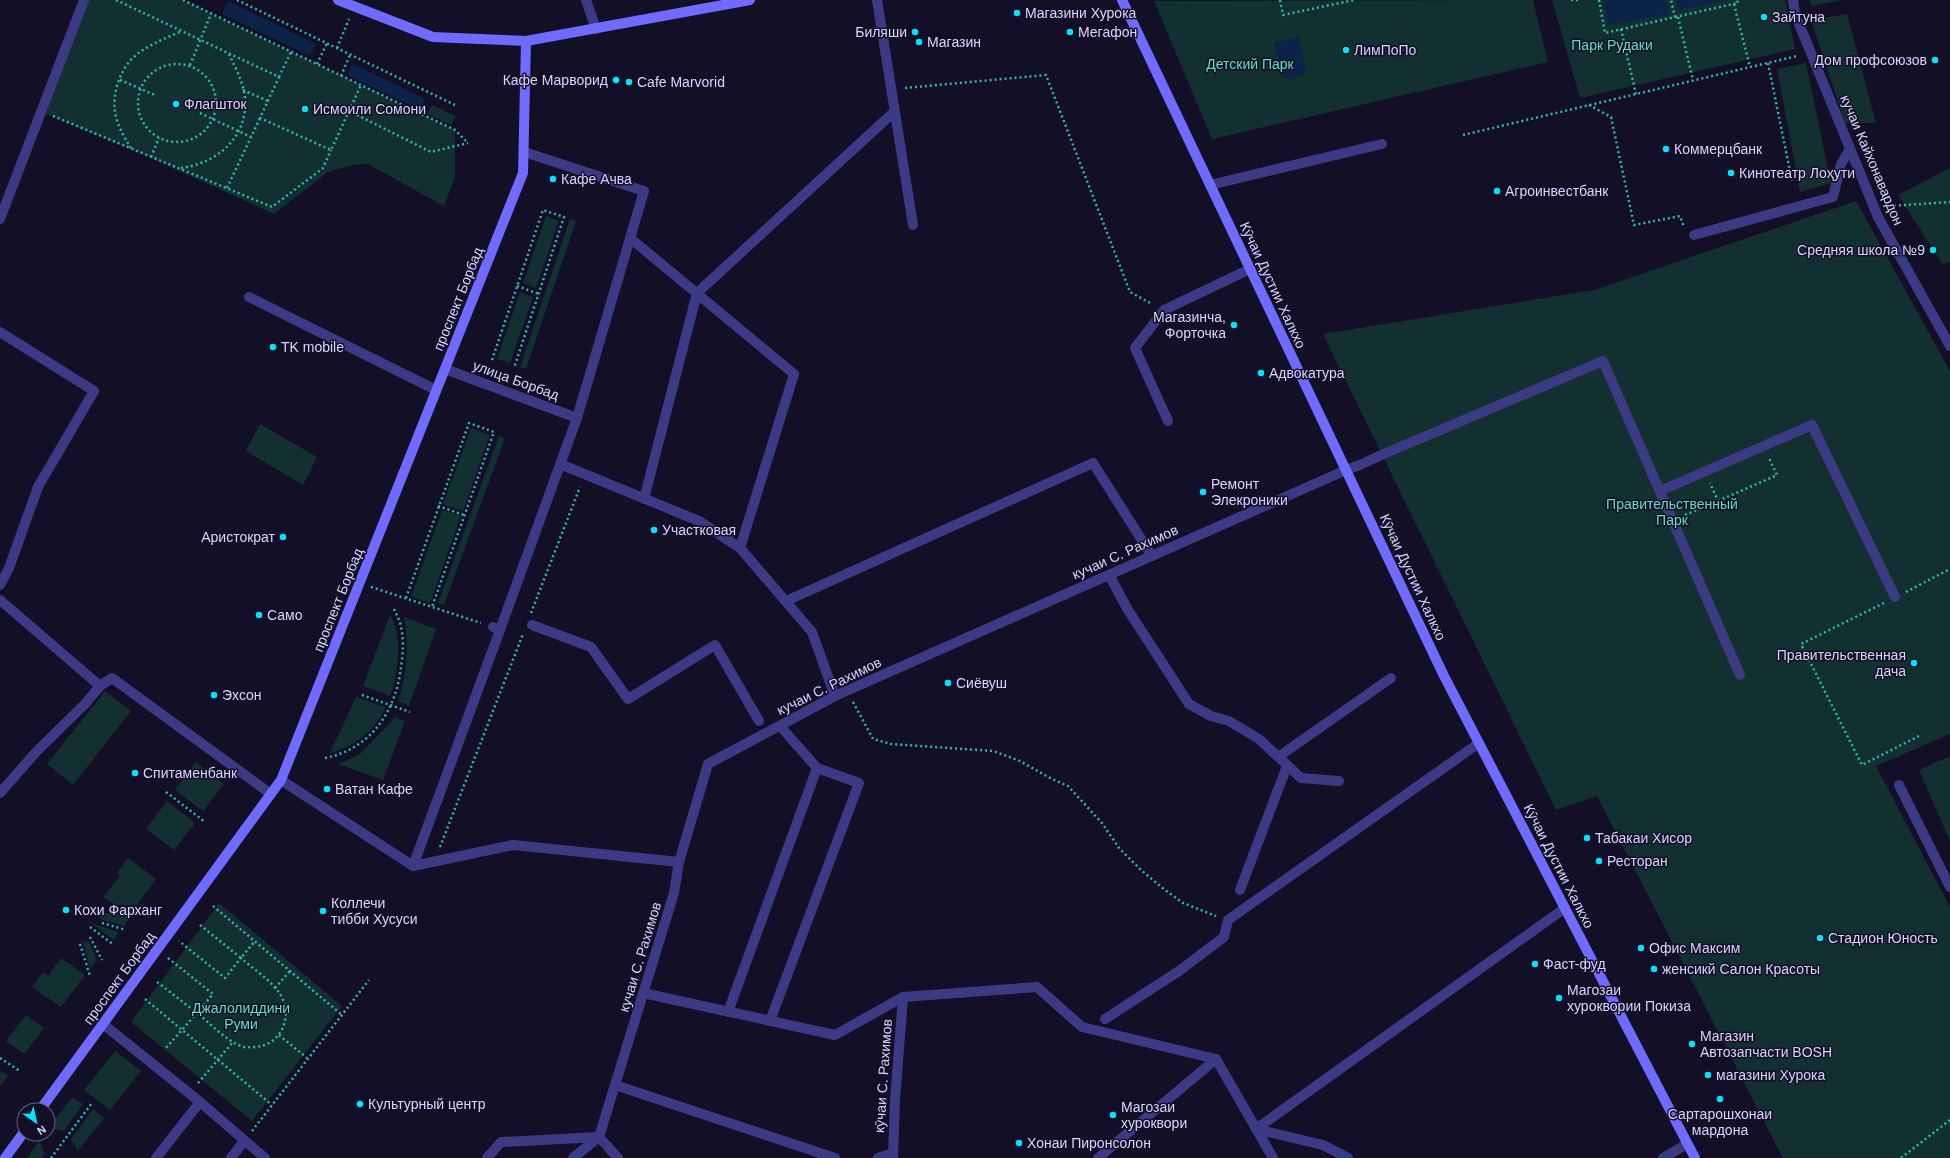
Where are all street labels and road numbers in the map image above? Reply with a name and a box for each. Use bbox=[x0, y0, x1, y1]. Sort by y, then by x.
street label: кучаи Кайхонавардон bbox=[1837, 92, 1907, 228]
street label: Кӯчаи Дустии Халкхо bbox=[1237, 219, 1309, 351]
street label: проспект Борбад bbox=[430, 245, 486, 353]
street label: улица Борбад bbox=[471, 357, 561, 403]
street label: Кӯчаи Дустии Халкхо bbox=[1377, 511, 1449, 643]
street label: кучаи С. Рахимов bbox=[1070, 521, 1180, 583]
street label: проспект Борбад bbox=[310, 546, 366, 654]
street label: кучаи С. Рахимов bbox=[774, 654, 884, 718]
street label: Кӯчаи Дустии Халкхо bbox=[1521, 801, 1597, 931]
street label: кучаи С. Рахимов bbox=[616, 900, 664, 1014]
street label: проспект Борбад bbox=[80, 929, 158, 1027]
street label: кӯчаи С. Рахимов bbox=[871, 1019, 895, 1133]

